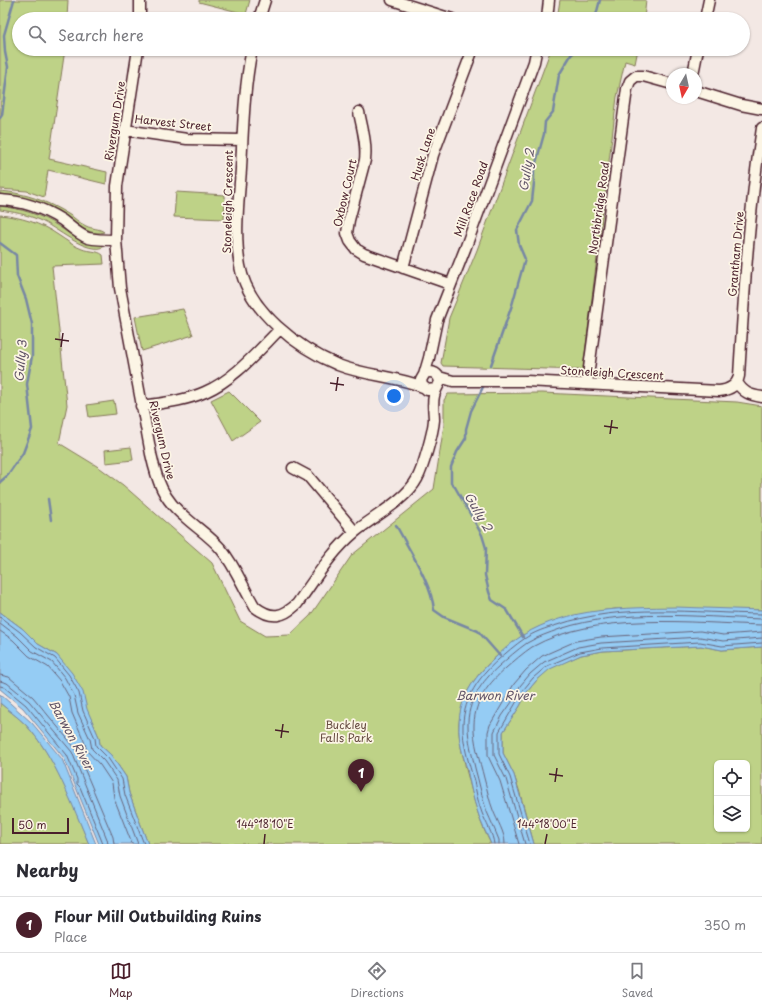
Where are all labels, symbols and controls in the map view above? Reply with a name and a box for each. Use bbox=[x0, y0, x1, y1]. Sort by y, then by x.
search box bbox=[12, 12, 750, 56]
icon: search bbox=[26, 23, 48, 45]
text: Search here bbox=[58, 23, 144, 46]
north arrow bbox=[666, 68, 702, 104]
street label: Rivergum Drive bbox=[100, 79, 129, 162]
street label: Harvest Street bbox=[134, 110, 213, 135]
street label: Husk Lane bbox=[406, 125, 439, 183]
water label: Gully 2 bbox=[514, 146, 538, 192]
street label: Stoneleigh Crescent bbox=[218, 150, 237, 254]
street label: Oxbow Court bbox=[328, 157, 361, 228]
street label: Mill Race Road bbox=[449, 159, 492, 239]
street label: Northbridge Road bbox=[584, 161, 613, 255]
street label: Grantham Drive bbox=[723, 210, 748, 297]
water label: Gully 3 bbox=[9, 338, 31, 383]
street label: Stoneleigh Crescent bbox=[560, 361, 665, 384]
your location bbox=[384, 386, 404, 406]
street label: Rivergum Drive bbox=[145, 399, 180, 481]
water label: Gully 2 bbox=[460, 489, 498, 536]
water label: Barwon River bbox=[456, 686, 536, 704]
water label: Barwon River bbox=[45, 696, 99, 774]
park label: Buckley Falls Park bbox=[320, 716, 373, 746]
pin: 1 bbox=[348, 759, 374, 792]
map controls bbox=[714, 760, 750, 832]
button: locate bbox=[714, 760, 750, 796]
button: layers bbox=[714, 796, 750, 832]
scale bar bbox=[12, 816, 69, 835]
text: 50 m bbox=[18, 816, 47, 833]
text: 144°18'10"E bbox=[236, 816, 294, 831]
text: 144°18'00"E bbox=[517, 816, 577, 831]
text: Nearby bbox=[16, 857, 78, 883]
text: Flour Mill Outbuilding Ruins bbox=[54, 904, 261, 927]
text: 1 bbox=[26, 915, 32, 934]
text: 350 m bbox=[704, 915, 746, 934]
text: Place bbox=[54, 927, 87, 946]
tab: Map bbox=[109, 960, 132, 1001]
tab: Directions bbox=[350, 960, 404, 1001]
tab: Saved bbox=[622, 960, 653, 1001]

